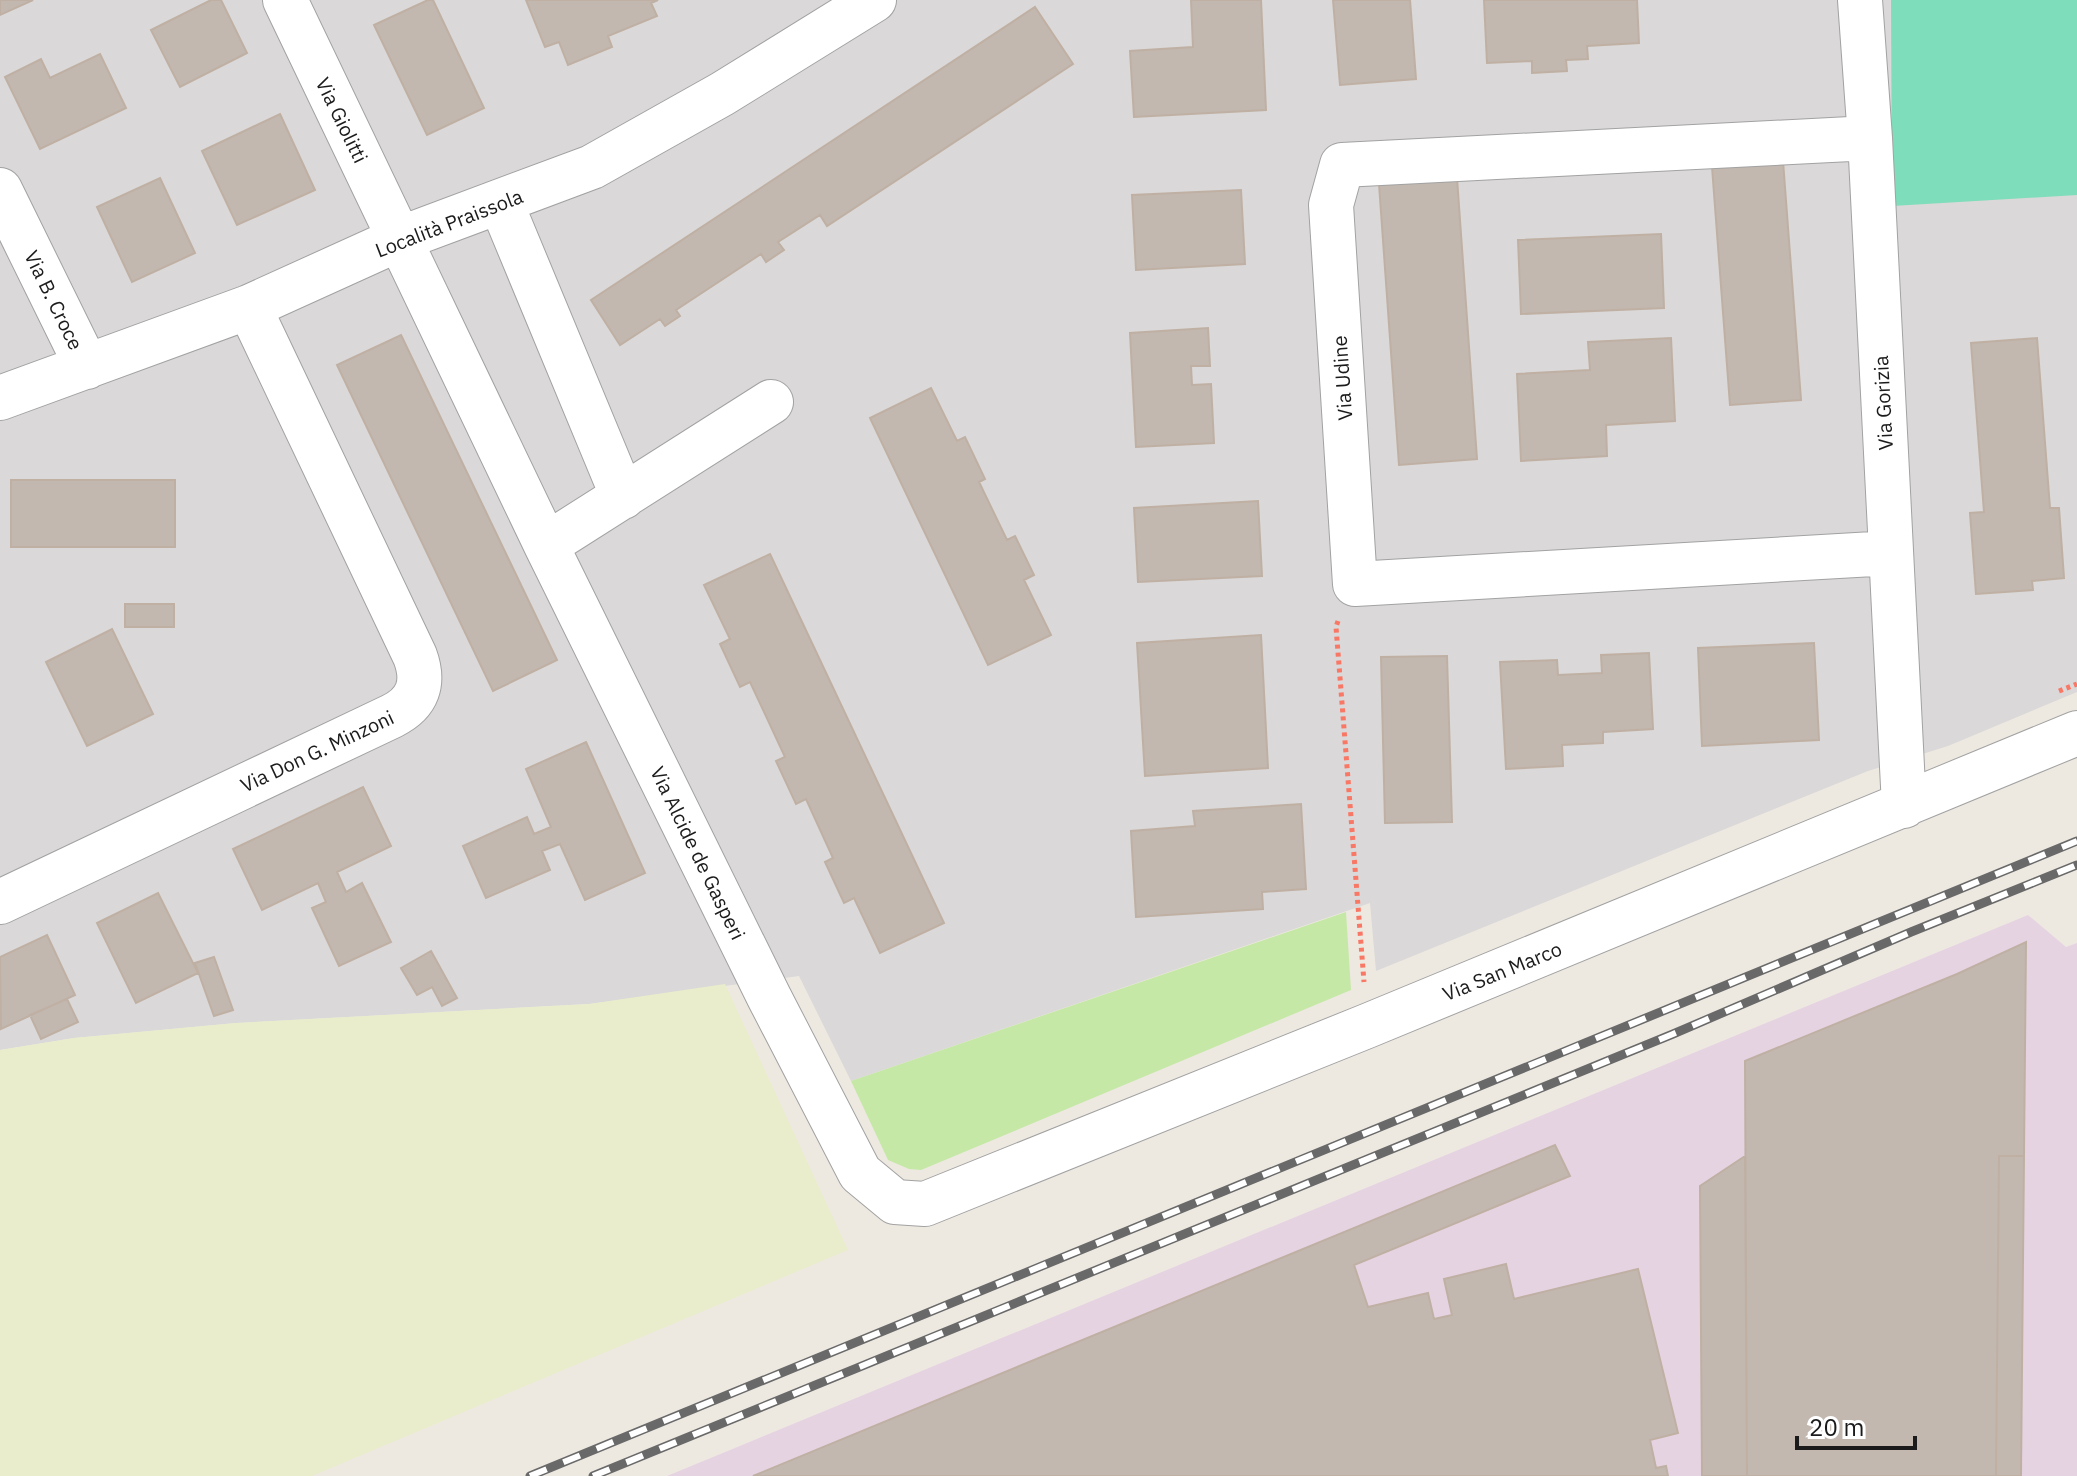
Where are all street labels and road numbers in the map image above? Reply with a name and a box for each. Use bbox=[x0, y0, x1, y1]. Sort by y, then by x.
street label: Via Giolitti bbox=[310, 73, 374, 167]
street label: Località Praissola bbox=[371, 182, 527, 264]
street label: Via B. Croce bbox=[18, 246, 90, 354]
street label: Via Udine bbox=[1326, 335, 1358, 421]
street label: Via Gorizia bbox=[1867, 355, 1899, 451]
street label: Via Don G. Minzoni bbox=[236, 704, 398, 798]
street label: Via Alcide de Gasperi bbox=[644, 762, 752, 944]
street label: Via San Marco bbox=[1438, 935, 1566, 1007]

